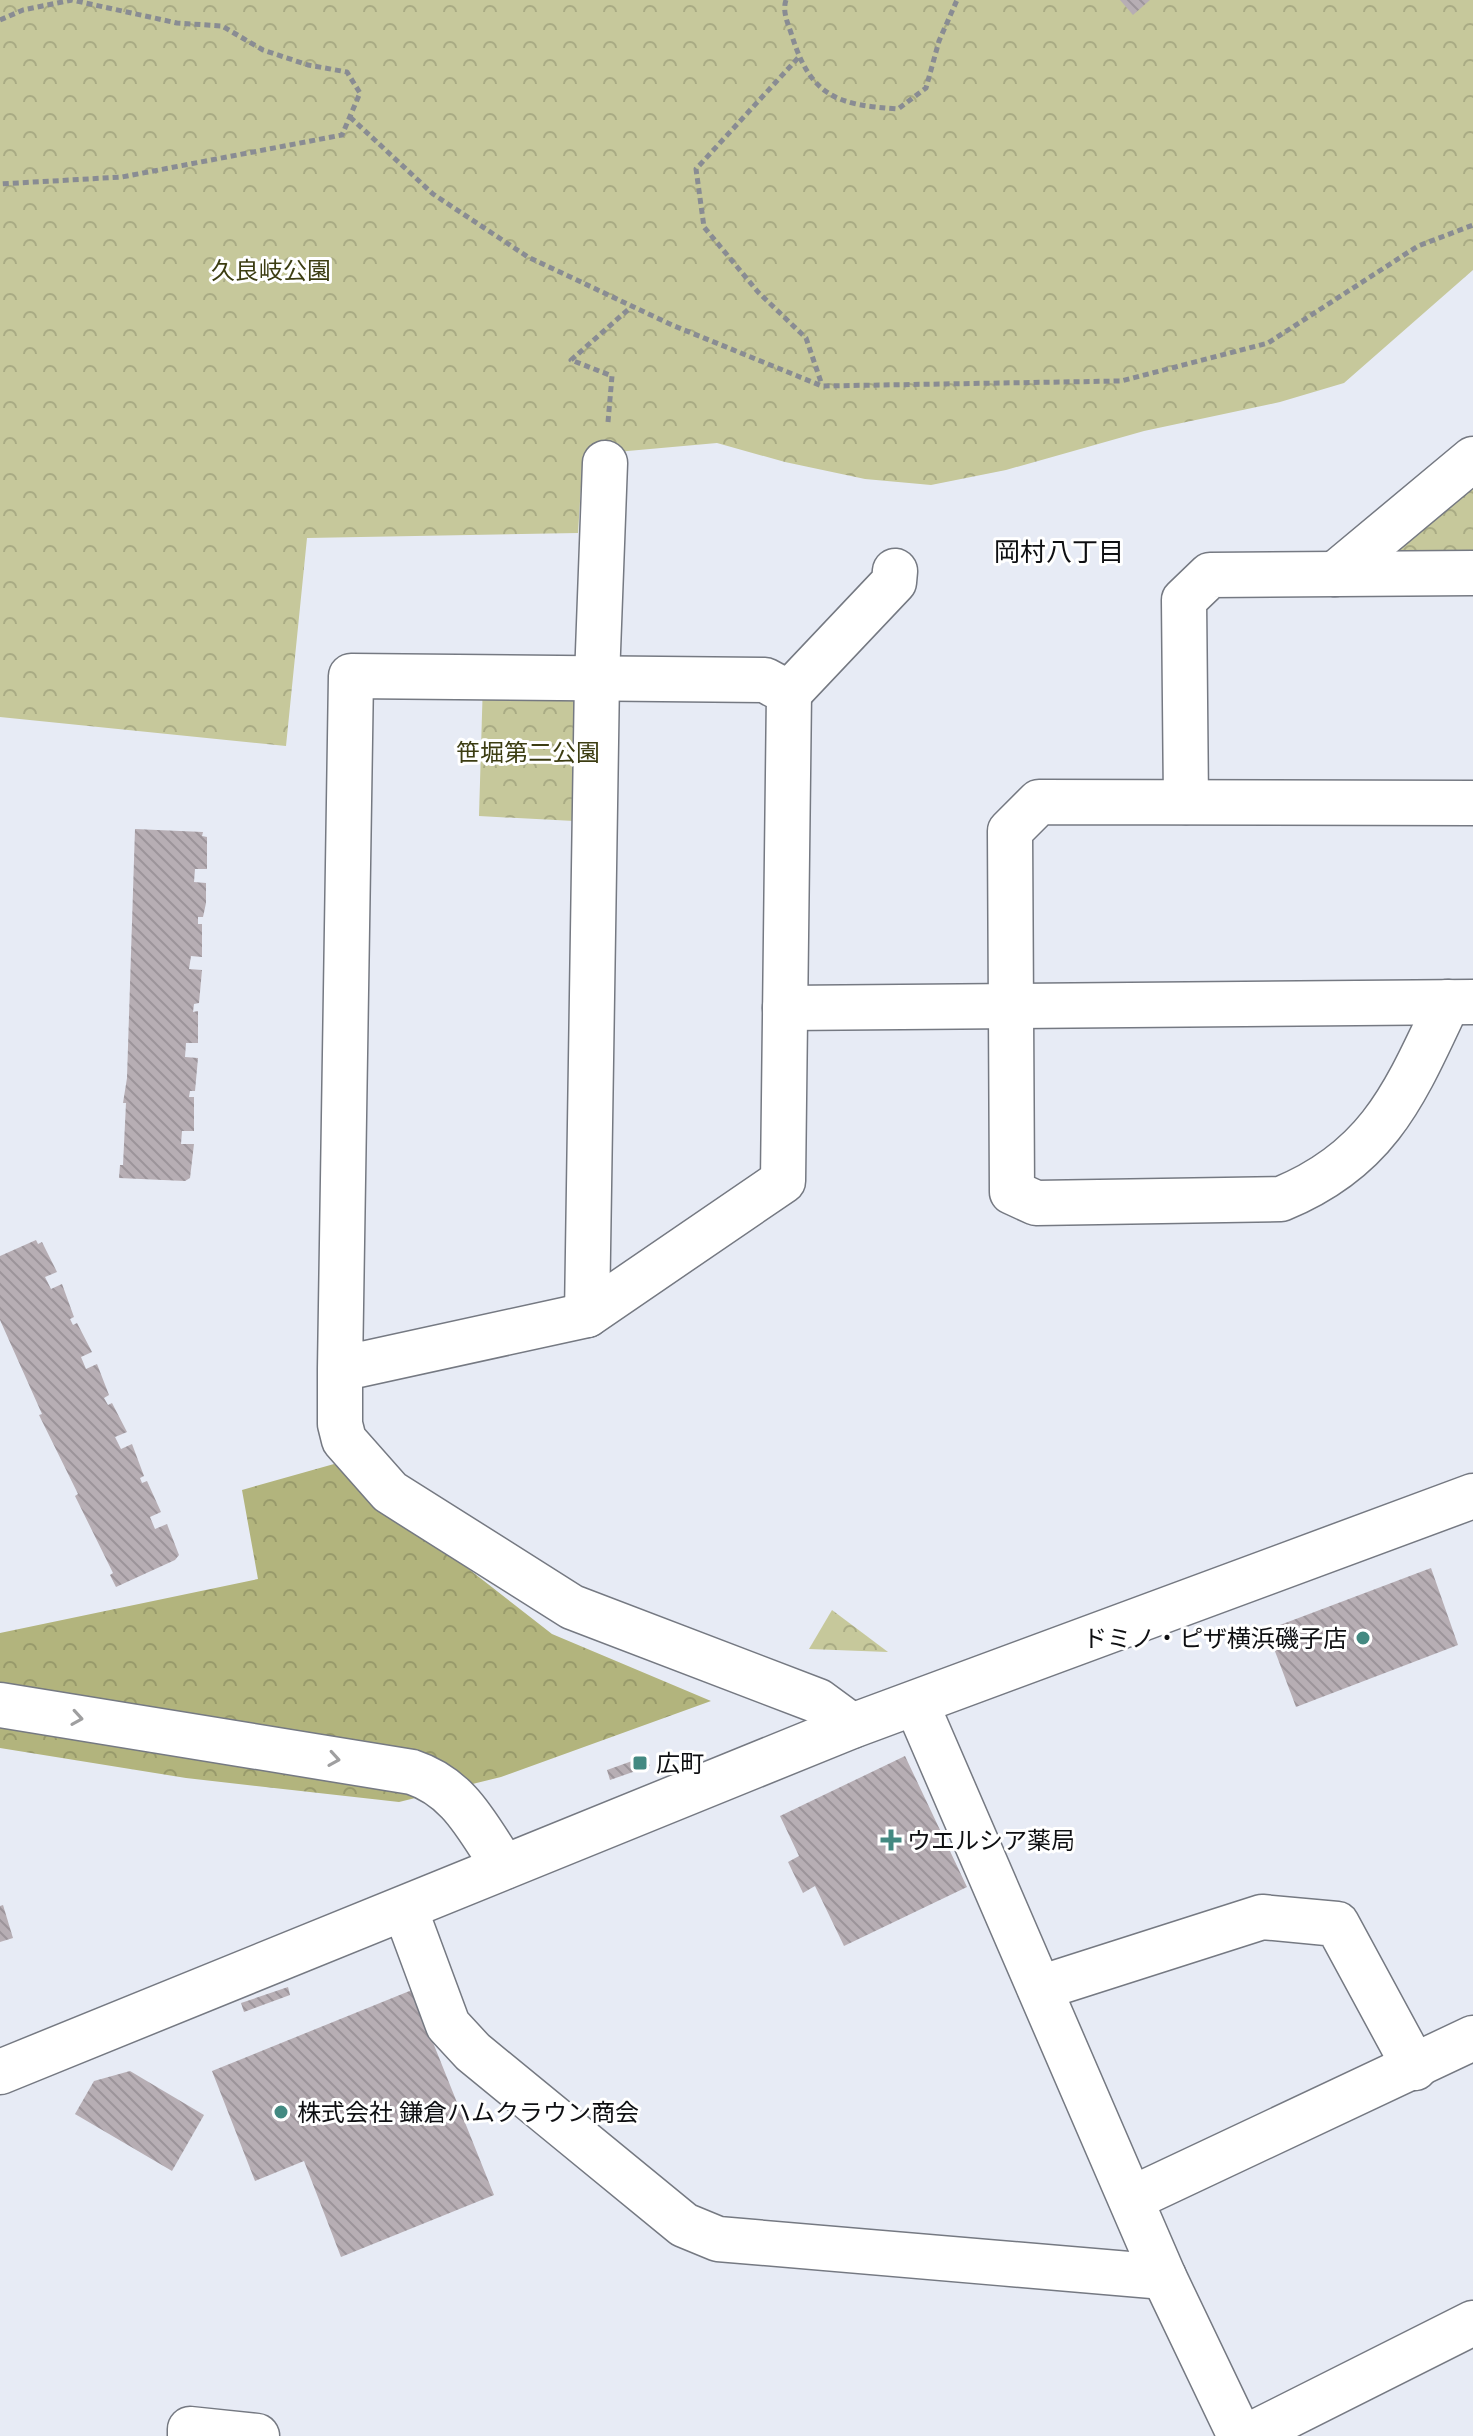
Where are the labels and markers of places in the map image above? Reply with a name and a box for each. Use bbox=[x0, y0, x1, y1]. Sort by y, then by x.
place label: ドミノ・ピザ横浜磯子店 bbox=[1083, 1624, 1347, 1653]
marker: ドミノ・ピザ横浜磯子店 bbox=[1354, 1629, 1372, 1647]
place label: 広町 bbox=[656, 1749, 704, 1778]
marker: 広町 bbox=[631, 1754, 649, 1772]
place label: ウエルシア薬局 bbox=[907, 1826, 1075, 1855]
marker: ウエルシア薬局 bbox=[882, 1831, 900, 1849]
place label: 株式会社 鎌倉ハムクラウン商会 bbox=[297, 2098, 639, 2127]
marker: 株式会社 鎌倉ハムクラウン商会 bbox=[272, 2103, 290, 2121]

